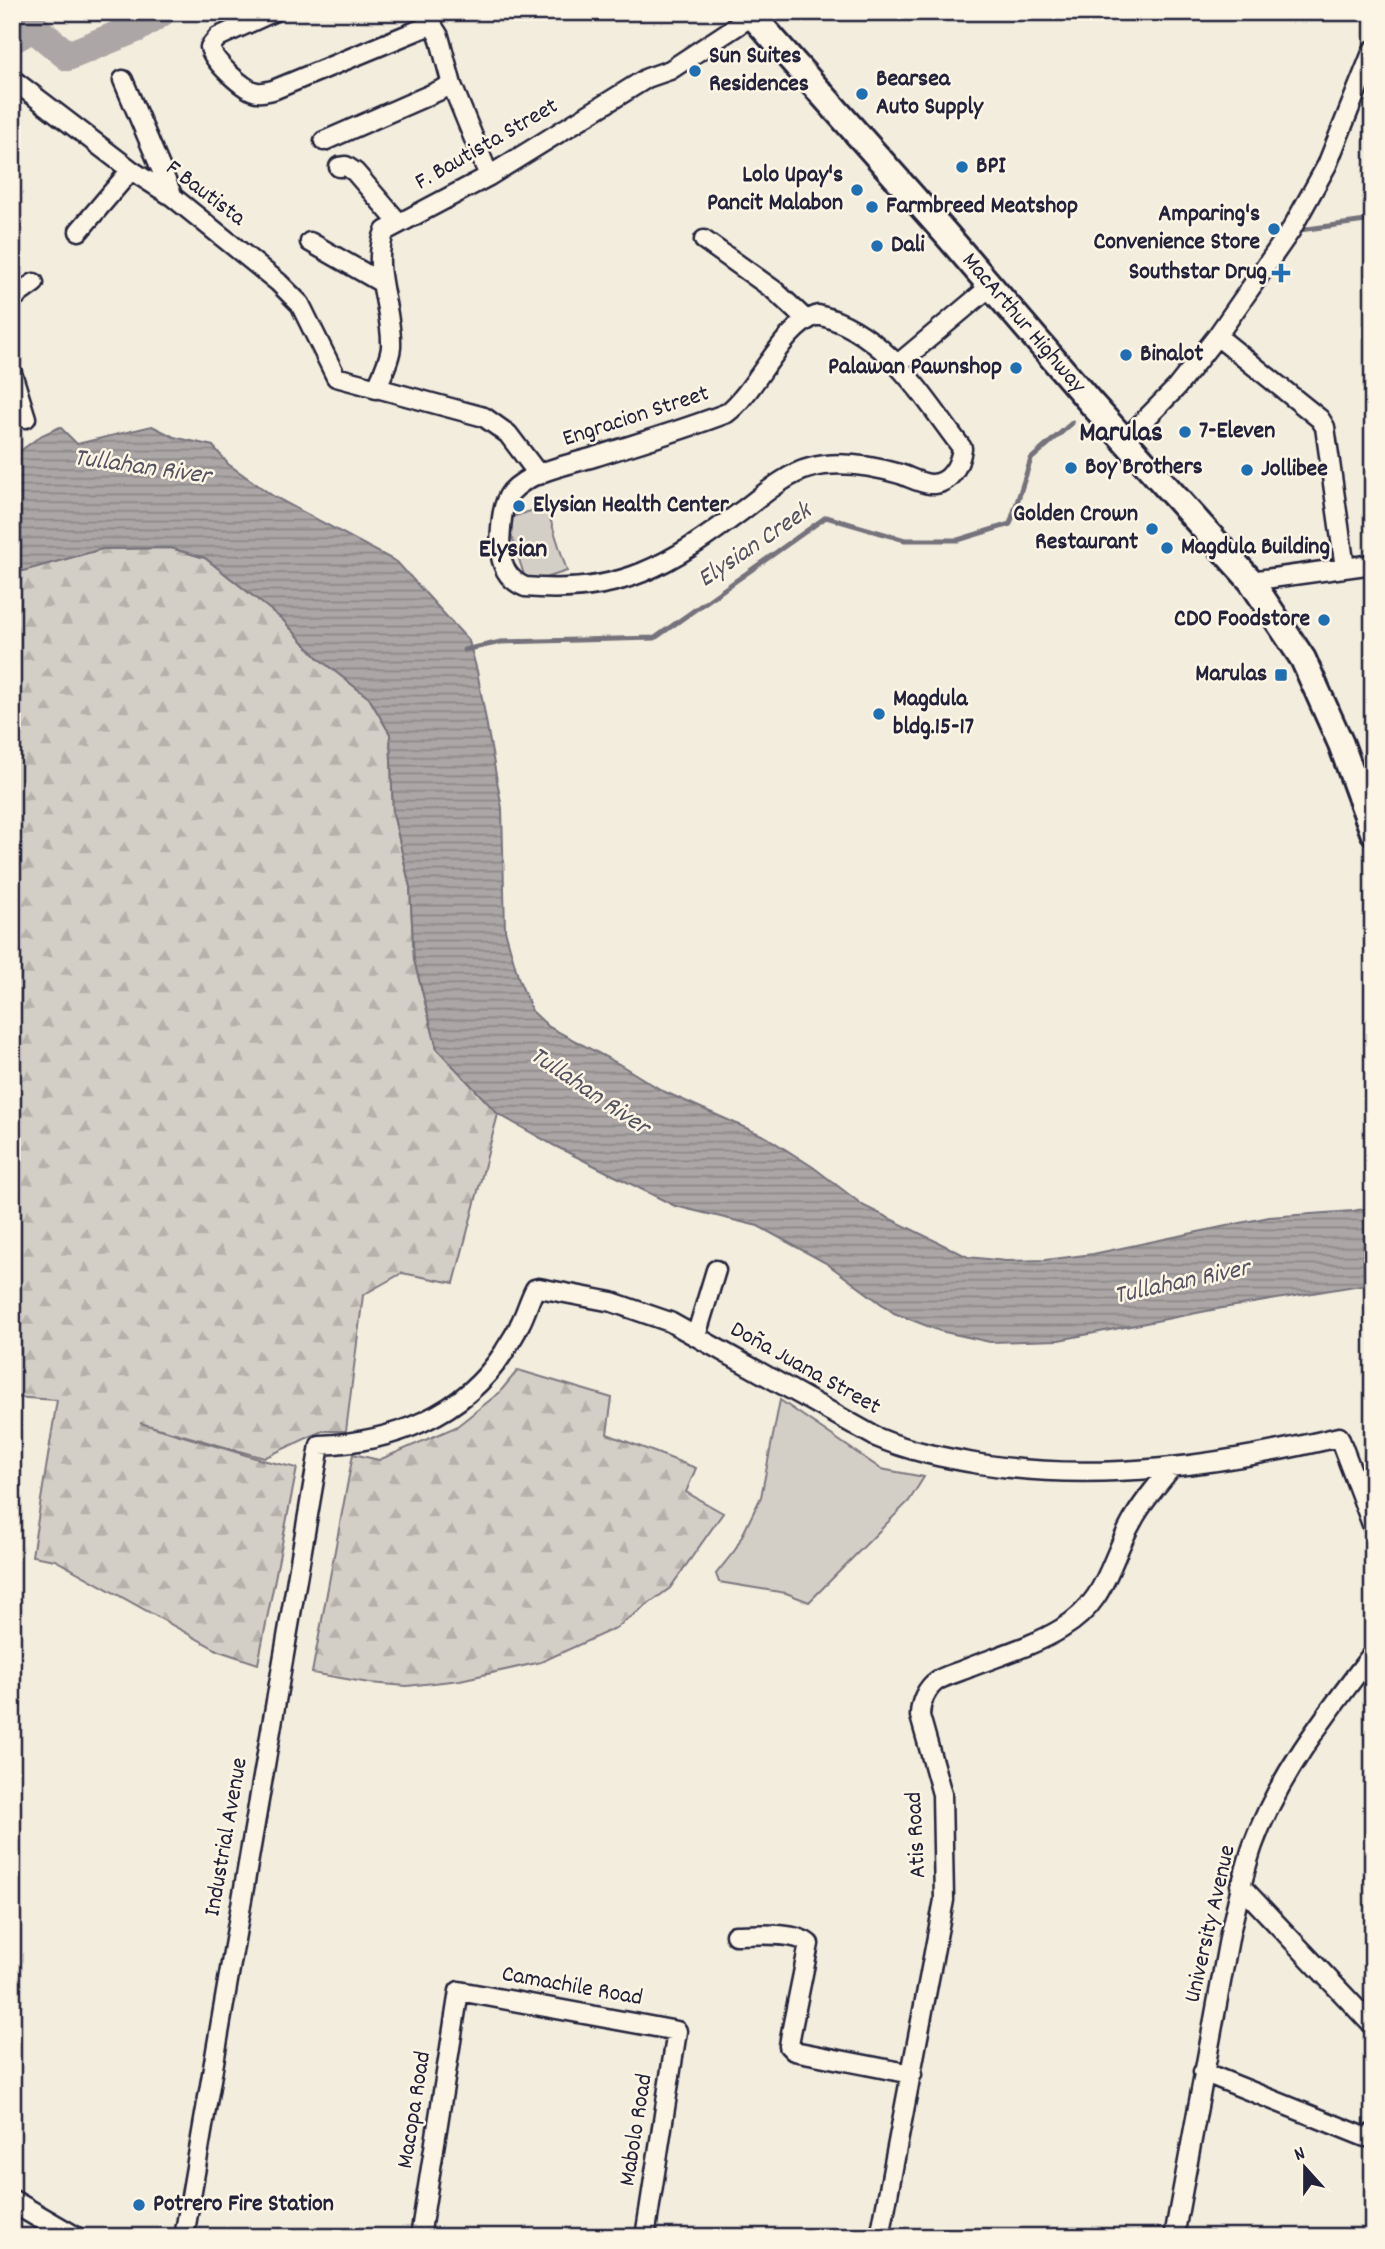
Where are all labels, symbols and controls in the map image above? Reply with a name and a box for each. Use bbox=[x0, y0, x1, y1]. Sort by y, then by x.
place label: Sun Suites Residences bbox=[709, 40, 809, 102]
marker: Sun Suites Residences bbox=[687, 63, 703, 79]
place label: Bearsea Auto Supply bbox=[876, 63, 984, 125]
marker: Bearsea Auto Supply bbox=[854, 86, 870, 102]
street label: F. Bautista Street bbox=[409, 90, 565, 200]
place label: BPI bbox=[976, 150, 1006, 184]
street label: F Bautista bbox=[158, 153, 253, 236]
place label: Lolo Upay's Pancit Malabon bbox=[707, 159, 843, 221]
marker: BPI bbox=[954, 159, 970, 175]
marker: Lolo Upay's Pancit Malabon bbox=[849, 182, 865, 198]
place label: Farmbreed Meatshop bbox=[886, 190, 1078, 224]
place label: Amparing's Convenience Store bbox=[1093, 198, 1260, 260]
marker: Farmbreed Meatshop bbox=[864, 199, 880, 215]
marker: Amparing's Convenience Store bbox=[1266, 221, 1282, 237]
place label: Dali bbox=[891, 229, 925, 263]
marker: Dali bbox=[869, 238, 885, 254]
street label: MacArthur Highway bbox=[953, 246, 1094, 403]
place label: Southstar Drug bbox=[1129, 256, 1267, 290]
marker: Southstar Drug bbox=[1273, 265, 1289, 281]
place label: Binalot bbox=[1140, 338, 1204, 372]
marker: Binalot bbox=[1118, 347, 1134, 363]
place label: Palawan Pawnshop bbox=[828, 351, 1002, 385]
marker: Palawan Pawnshop bbox=[1008, 360, 1024, 376]
street label: Engracion Street bbox=[558, 377, 714, 457]
district label: Marulas bbox=[1079, 415, 1163, 455]
place label: 7-Eleven bbox=[1199, 415, 1275, 449]
marker: 7-Eleven bbox=[1177, 424, 1193, 440]
water label: Tullahan River bbox=[71, 440, 216, 496]
place label: Boy Brothers bbox=[1085, 451, 1203, 485]
place label: Jollibee bbox=[1261, 453, 1328, 487]
marker: Boy Brothers bbox=[1063, 460, 1079, 476]
marker: Jollibee bbox=[1239, 462, 1255, 478]
place label: Elysian Health Center bbox=[533, 489, 730, 523]
water label: Elysian Creek bbox=[691, 493, 821, 598]
marker: Elysian Health Center bbox=[511, 498, 527, 514]
place label: Golden Crown Restaurant bbox=[1013, 498, 1138, 560]
marker: Golden Crown Restaurant bbox=[1144, 521, 1160, 537]
place label: Magdula Building bbox=[1181, 531, 1330, 565]
district label: Elysian bbox=[479, 532, 547, 569]
marker: Magdula Building bbox=[1159, 540, 1175, 556]
place label: CDO Foodstore bbox=[1174, 603, 1310, 637]
marker: CDO Foodstore bbox=[1316, 612, 1332, 628]
place label: Marulas bbox=[1195, 658, 1267, 692]
marker: Marulas bbox=[1273, 667, 1289, 683]
place label: Magdula bldg.15-17 bbox=[893, 683, 974, 745]
marker: Magdula bldg.15-17 bbox=[871, 706, 887, 722]
water label: Tullahan River bbox=[522, 1038, 659, 1148]
water label: Tullahan River bbox=[1111, 1250, 1256, 1315]
street label: Doña Juana Street bbox=[724, 1314, 887, 1425]
street label: Industrial Avenue bbox=[196, 1755, 258, 1919]
street label: Atis Road bbox=[898, 1791, 936, 1879]
street label: University Avenue bbox=[1176, 1842, 1246, 2006]
street label: Camachile Road bbox=[499, 1958, 645, 2016]
street label: Macopa Road bbox=[389, 2049, 441, 2171]
street label: Mabolo Road bbox=[611, 2071, 663, 2189]
north arrow bbox=[1270, 2134, 1340, 2204]
text: N bbox=[1291, 2141, 1309, 2170]
place label: Potrero Fire Station bbox=[153, 2188, 334, 2222]
marker: Potrero Fire Station bbox=[131, 2197, 147, 2213]

